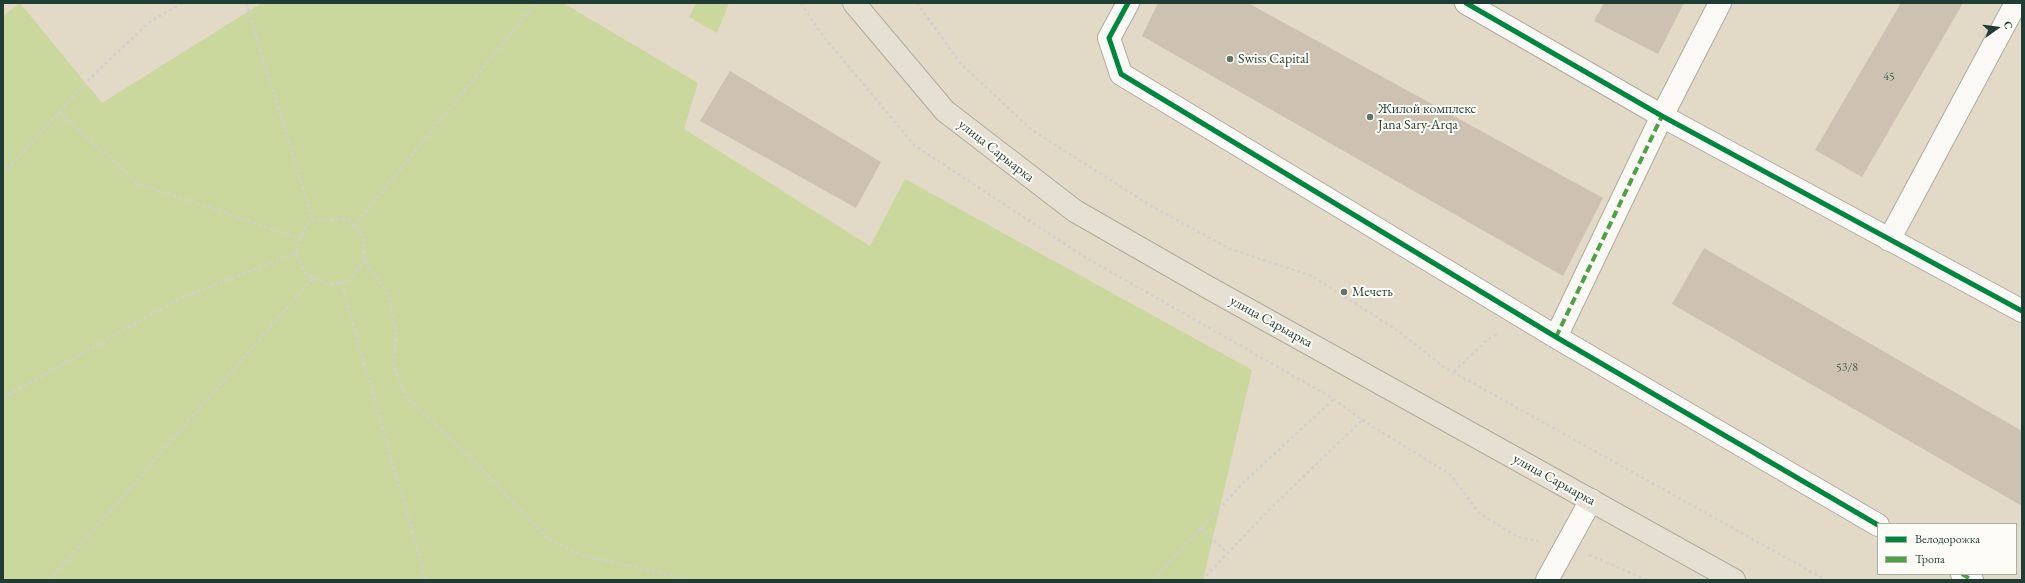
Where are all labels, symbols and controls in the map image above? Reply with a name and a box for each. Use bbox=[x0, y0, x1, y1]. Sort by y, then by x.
north arrow bbox=[1977, 8, 2017, 48]
text: С bbox=[2001, 20, 2016, 31]
place label: Swiss Capital bbox=[1238, 51, 1309, 67]
marker: Swiss Capital bbox=[1225, 54, 1235, 64]
house number: 45 bbox=[1883, 70, 1895, 84]
place label: Жилой комплекс Jana Sary-Arqa bbox=[1378, 101, 1476, 134]
marker: Жилой комплекс Jana Sary-Arqa bbox=[1365, 112, 1375, 122]
street label: улица Сарыарка bbox=[955, 116, 1037, 186]
place label: Мечеть bbox=[1352, 284, 1393, 300]
marker: Мечеть bbox=[1339, 287, 1349, 297]
street label: улица Сарыарка bbox=[1227, 292, 1315, 352]
house number: 53/8 bbox=[1836, 361, 1858, 375]
street label: улица Сарыарка bbox=[1510, 450, 1598, 510]
legend bbox=[1877, 523, 2017, 575]
text: Велодорожка bbox=[1915, 531, 1980, 547]
text: Тропа bbox=[1915, 551, 1945, 567]

